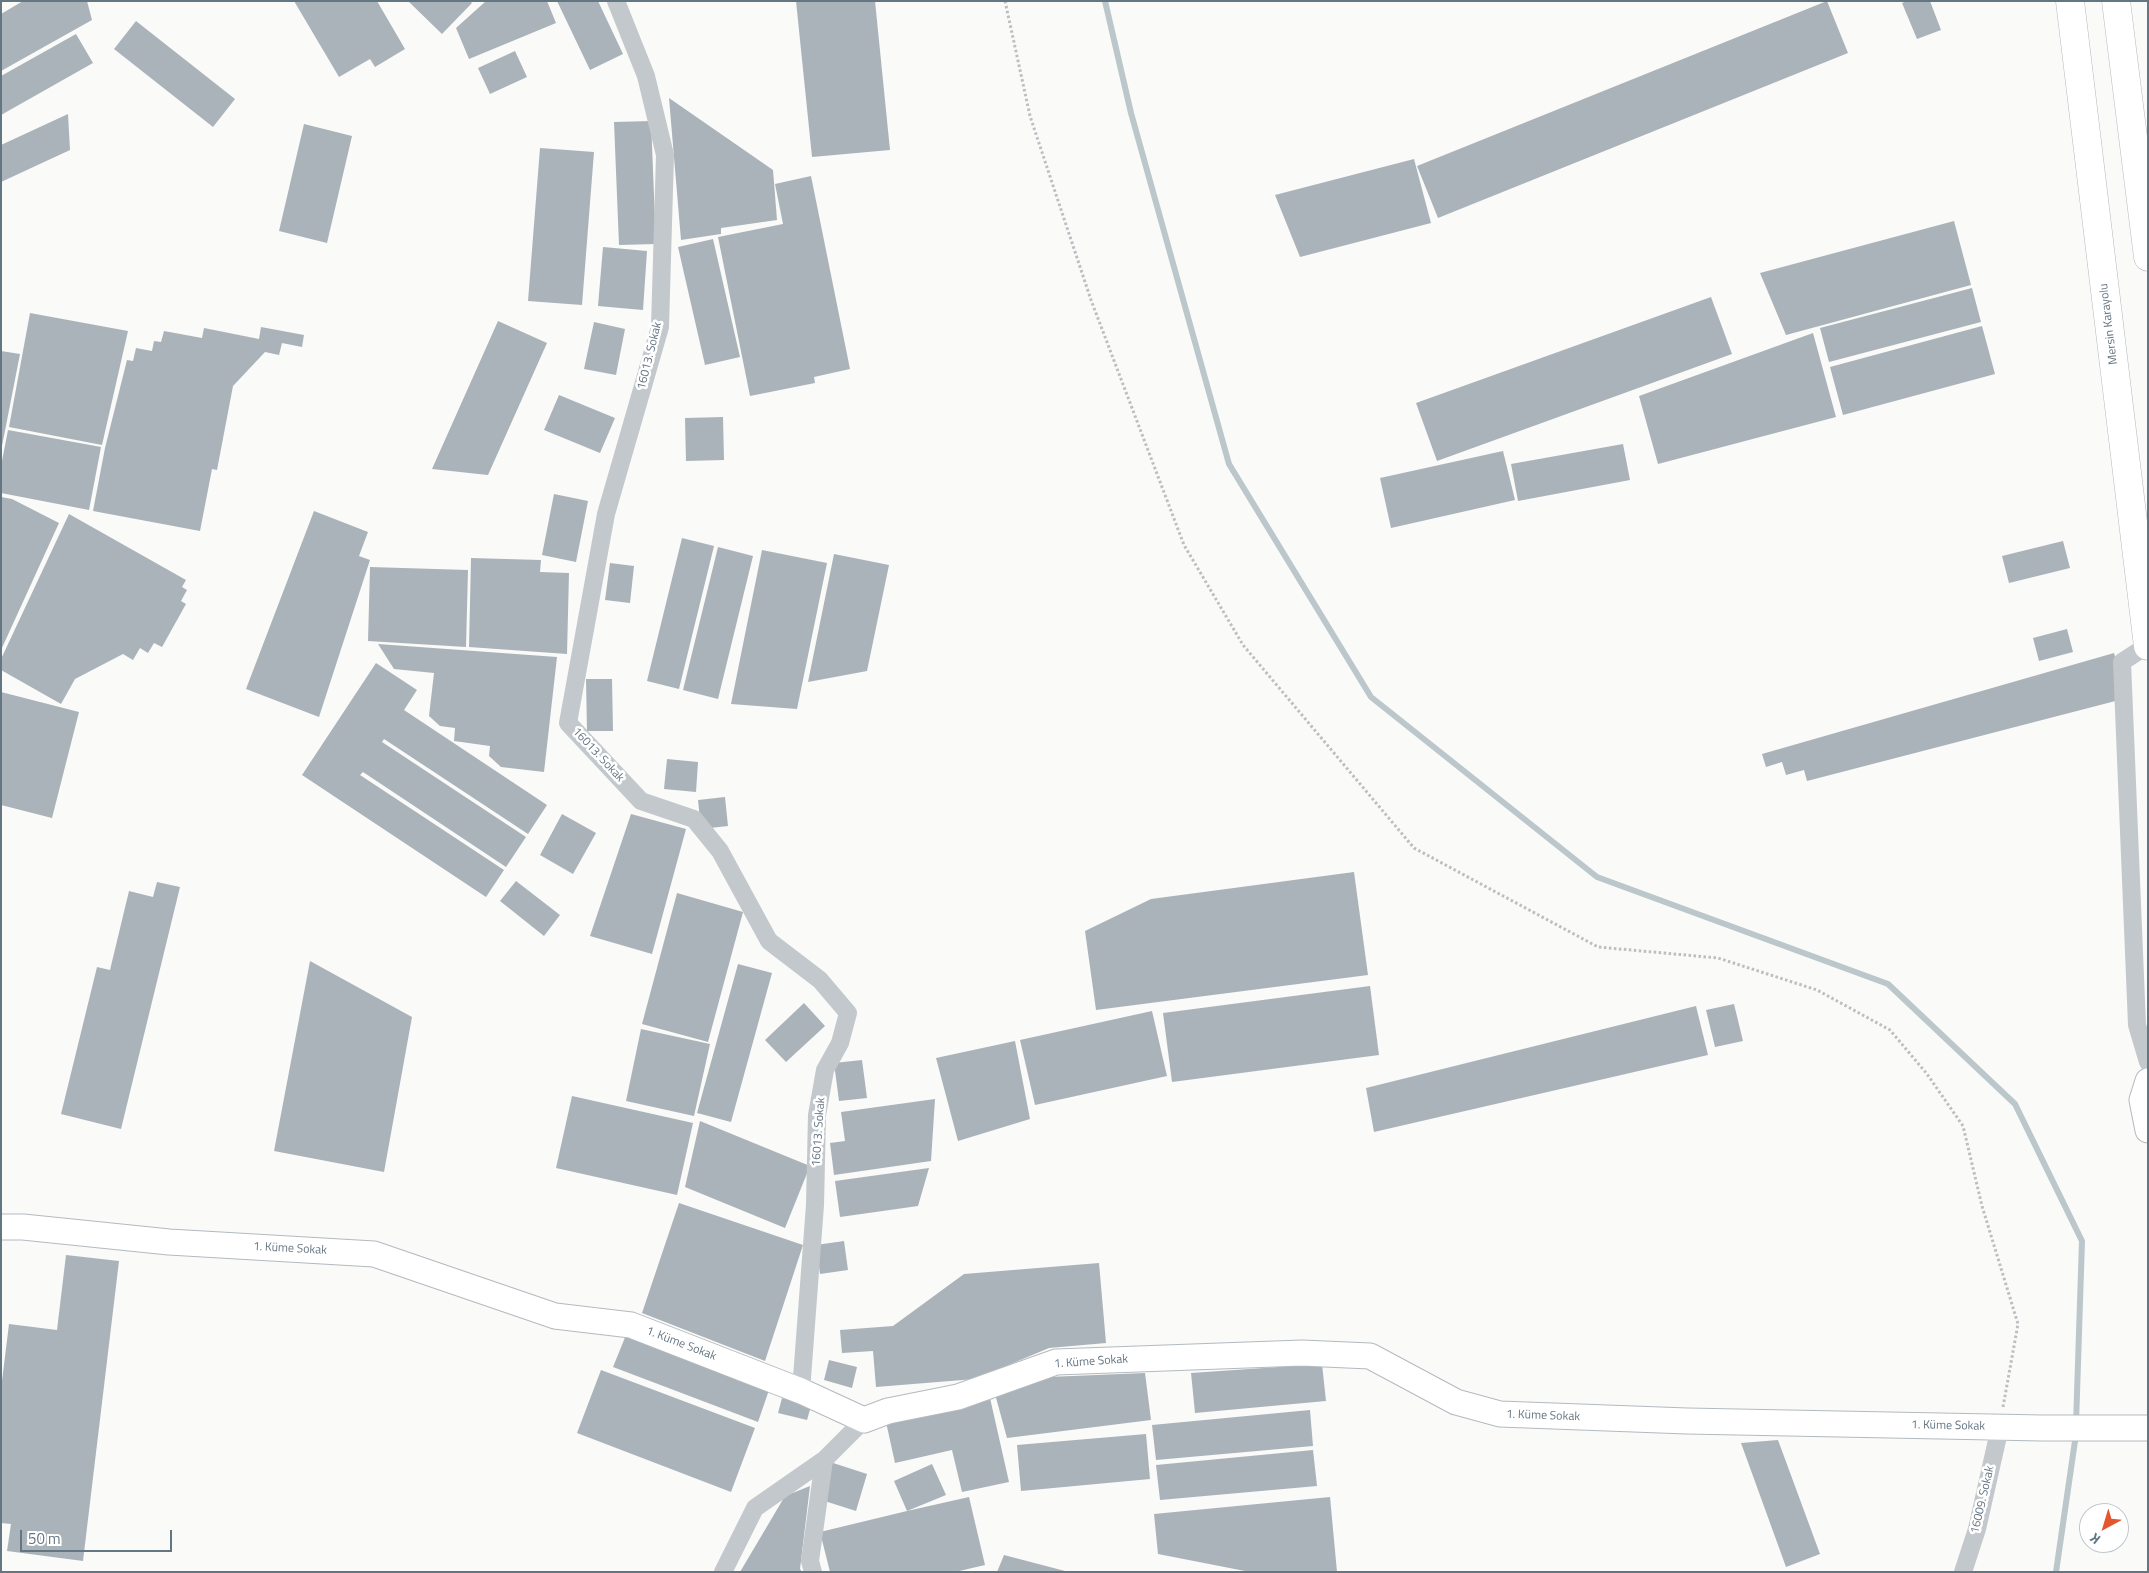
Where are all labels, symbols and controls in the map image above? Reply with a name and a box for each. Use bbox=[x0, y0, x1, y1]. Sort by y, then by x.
street label: Mersin Karayolu bbox=[2097, 283, 2121, 365]
street label: 16013. Sokak bbox=[635, 321, 665, 391]
street label: 16013. Sokak bbox=[569, 725, 627, 785]
street label: 16013. Sokak bbox=[809, 1097, 829, 1167]
street label: 1. Küme Sokak bbox=[253, 1240, 327, 1258]
street label: 1. Küme Sokak bbox=[644, 1324, 718, 1364]
street label: 1. Küme Sokak bbox=[1054, 1352, 1128, 1372]
street label: 1. Küme Sokak bbox=[1506, 1408, 1580, 1424]
street label: 1. Küme Sokak bbox=[1911, 1418, 1985, 1434]
street label: 16009. Sokak bbox=[1968, 1465, 1998, 1535]
north arrow bbox=[2079, 1503, 2129, 1553]
scale bar bbox=[22, 1520, 175, 1552]
text: 50 m bbox=[28, 1527, 61, 1550]
text: K bbox=[2085, 1528, 2105, 1550]

